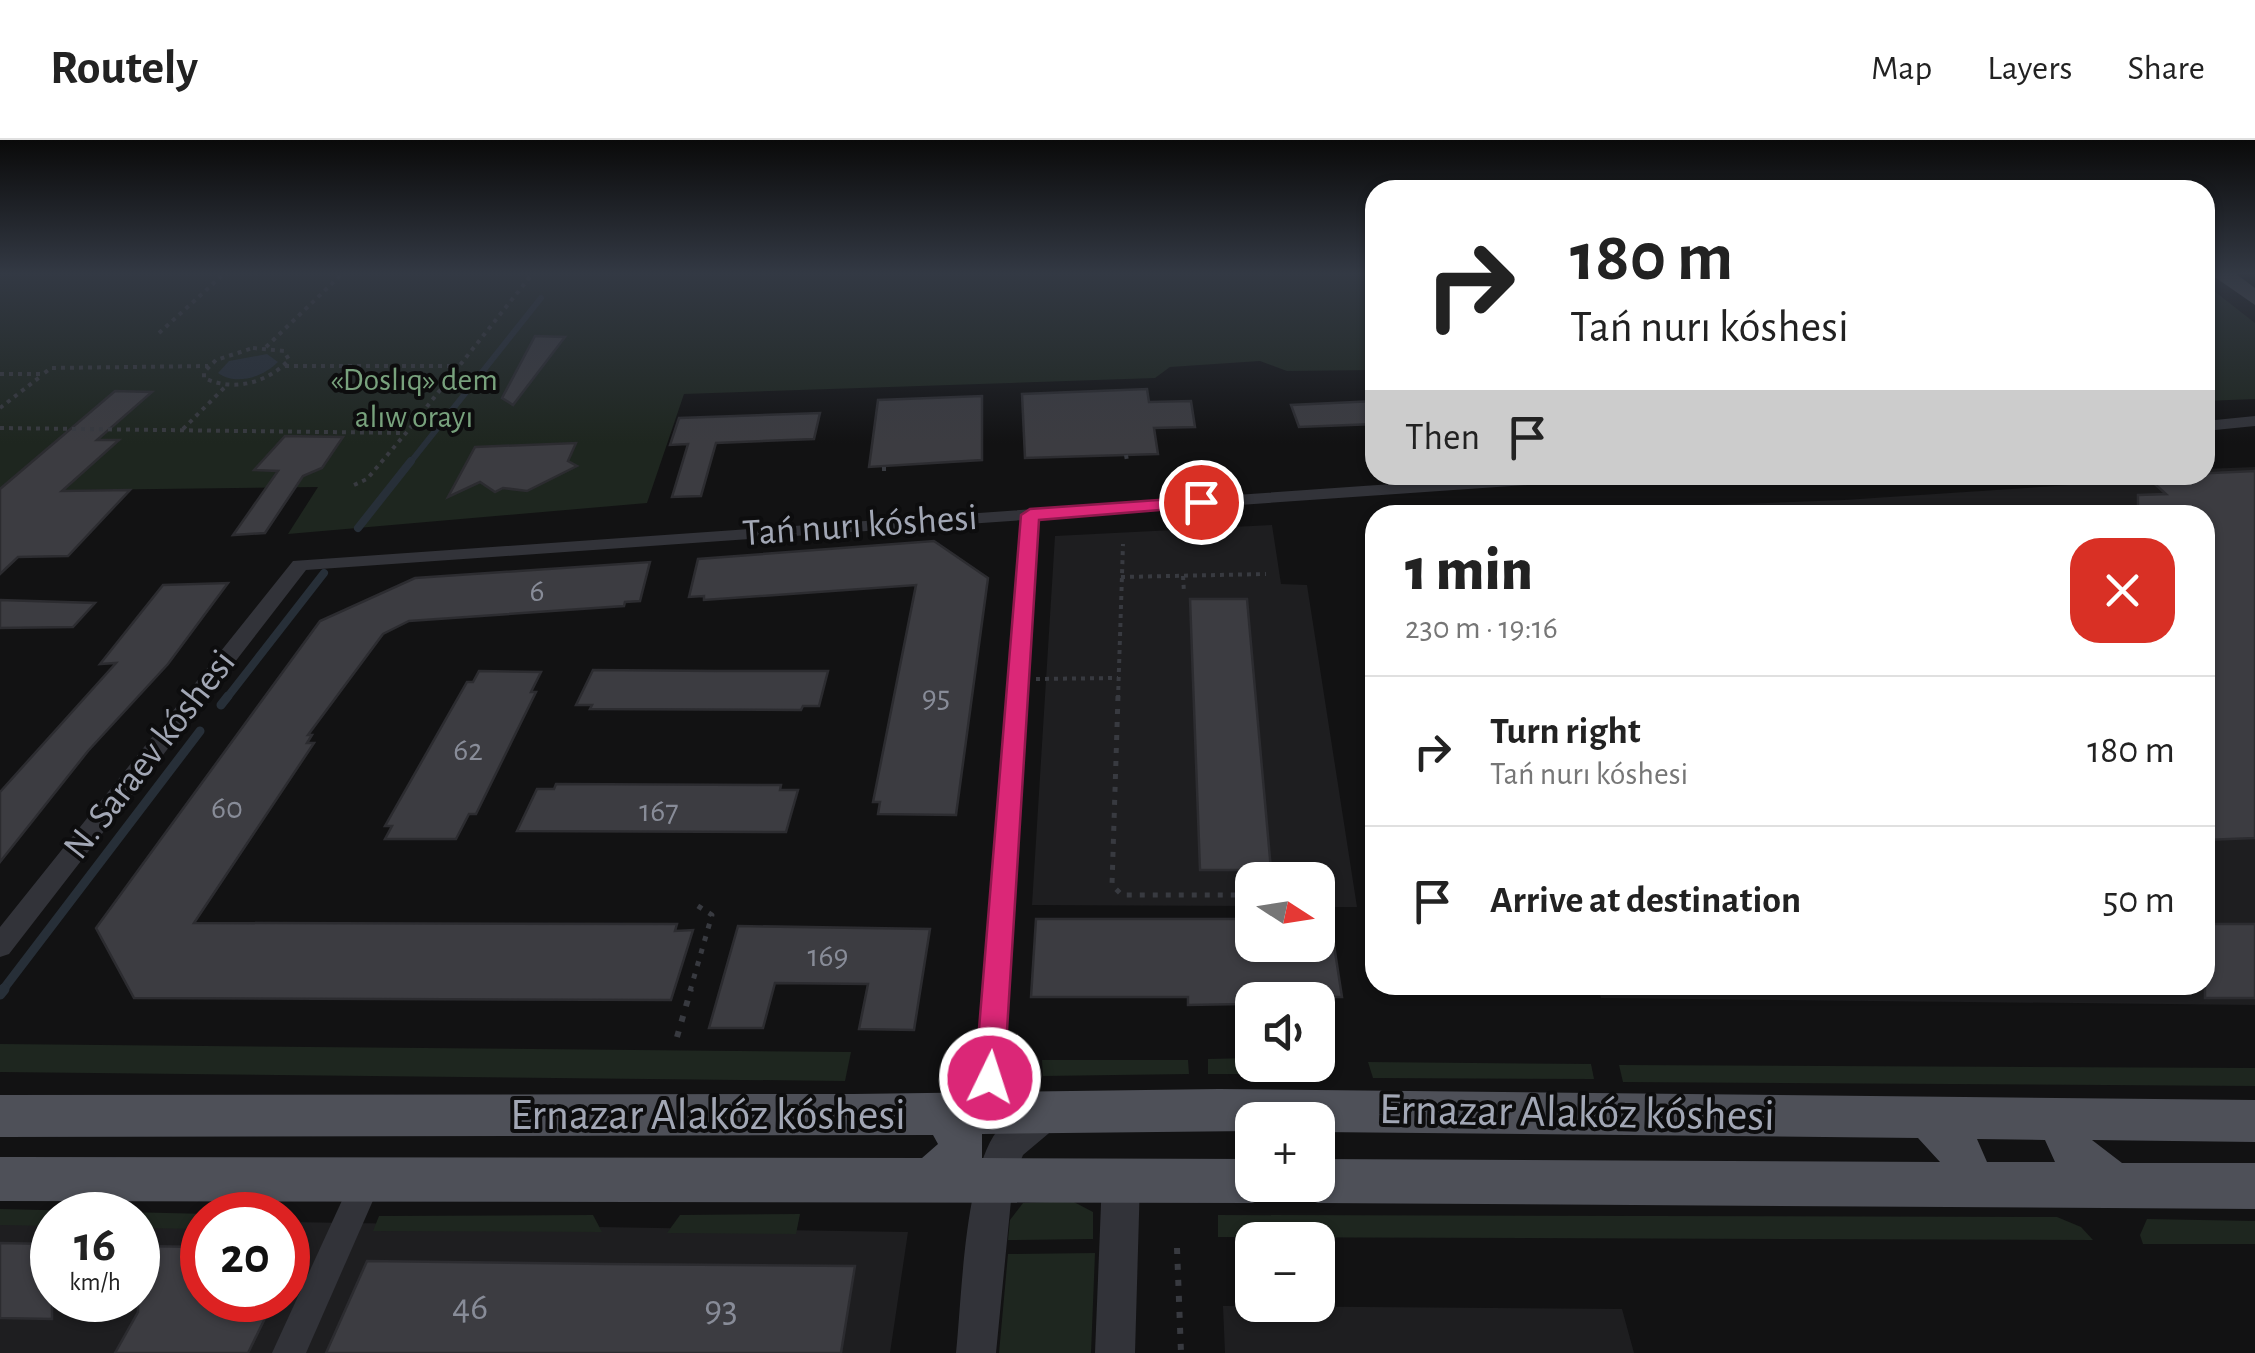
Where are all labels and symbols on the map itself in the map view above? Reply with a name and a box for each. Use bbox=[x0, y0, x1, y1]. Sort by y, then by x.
park label: «Doslıq» dem alıw orayı bbox=[330, 364, 498, 433]
pin bbox=[1159, 460, 1244, 545]
street label: Tań nurı kóshesi bbox=[741, 499, 979, 553]
house number: 6 bbox=[529, 575, 545, 607]
street label: N. Saraev kóshesi bbox=[57, 643, 243, 867]
house number: 95 bbox=[922, 681, 950, 713]
house number: 62 bbox=[453, 734, 483, 766]
house number: 60 bbox=[211, 792, 243, 824]
house number: 167 bbox=[639, 795, 679, 827]
north arrow bbox=[1235, 862, 1335, 962]
house number: 169 bbox=[807, 940, 849, 972]
position arrow bbox=[938, 1026, 1042, 1130]
street label: Ernazar Alakóz kóshesi bbox=[1379, 1087, 1775, 1139]
street label: Ernazar Alakóz kóshesi bbox=[510, 1093, 906, 1138]
speed limit sign: 20 bbox=[180, 1192, 310, 1322]
house number: 46 bbox=[452, 1289, 488, 1327]
house number: 93 bbox=[704, 1291, 738, 1329]

